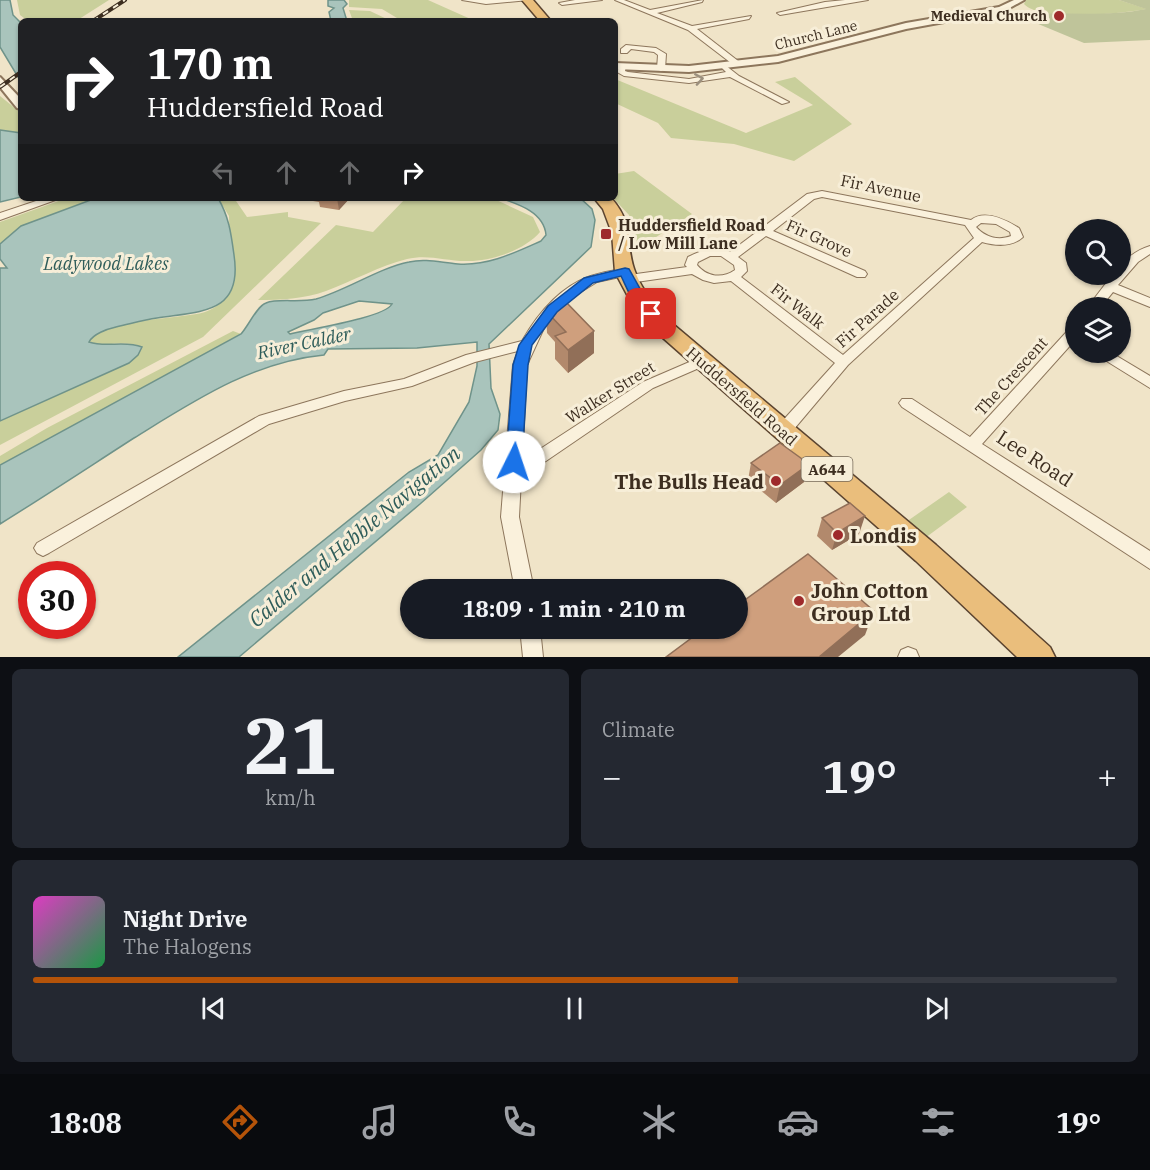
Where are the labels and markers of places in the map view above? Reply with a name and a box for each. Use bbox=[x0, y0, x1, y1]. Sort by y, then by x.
place label: Medieval Church bbox=[931, 7, 1047, 25]
marker: Medieval Church bbox=[1052, 9, 1066, 23]
place label: Huddersfield Road / Low Mill Lane bbox=[618, 215, 765, 253]
marker: Huddersfield Road / Low Mill Lane bbox=[599, 227, 613, 241]
pin bbox=[625, 288, 676, 339]
place label: The Bulls Head bbox=[614, 468, 764, 495]
marker: The Bulls Head bbox=[769, 474, 783, 488]
place label: Londis bbox=[850, 522, 917, 549]
marker: Londis bbox=[831, 528, 845, 542]
place label: John Cotton Group Ltd bbox=[811, 577, 928, 627]
marker: John Cotton Group Ltd bbox=[792, 594, 806, 608]

